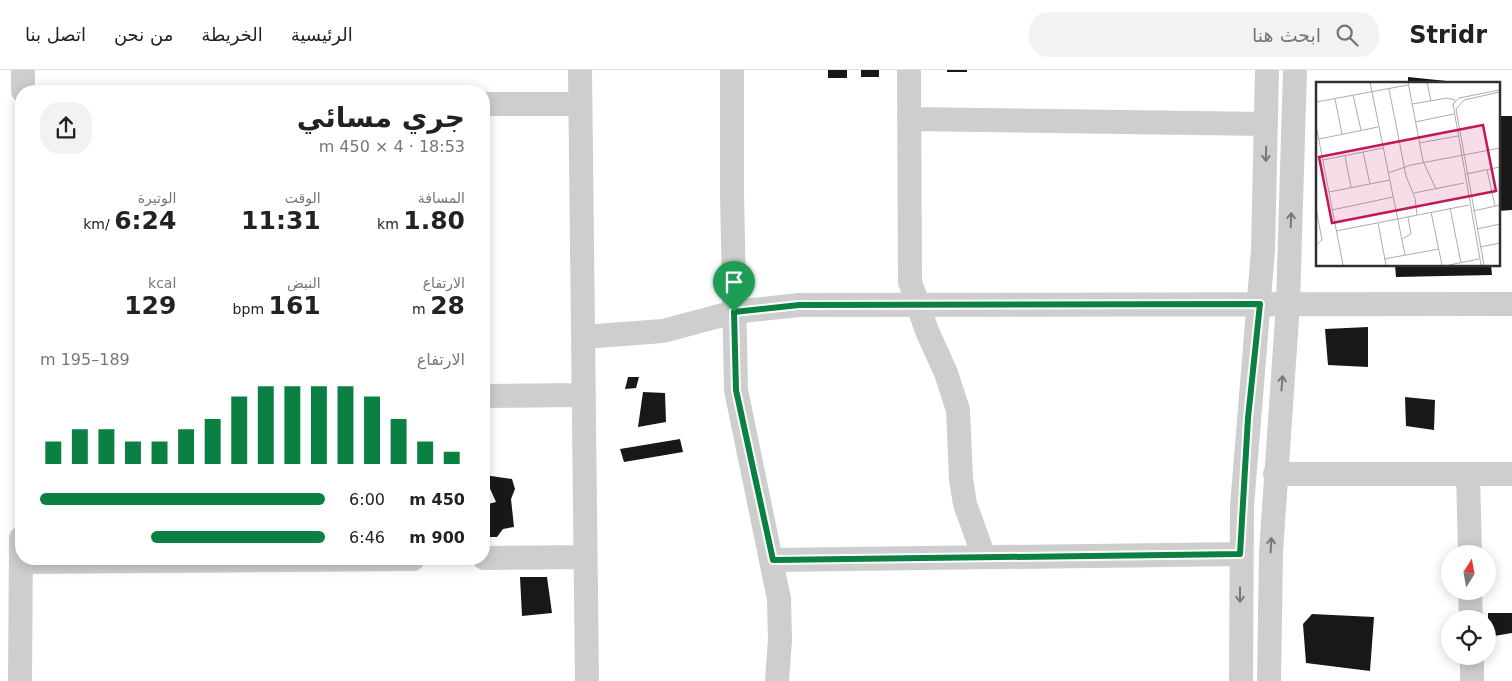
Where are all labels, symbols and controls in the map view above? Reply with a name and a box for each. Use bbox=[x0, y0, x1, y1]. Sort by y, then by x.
search box bbox=[1029, 12, 1379, 57]
icon: search bbox=[1333, 21, 1361, 49]
text: Stridr bbox=[1409, 21, 1487, 49]
text: اتصل بنا bbox=[25, 24, 86, 45]
text: من نحن bbox=[114, 24, 173, 45]
text: الخريطة bbox=[201, 24, 263, 45]
text: الرئيسية bbox=[291, 24, 353, 45]
text: ابحث هنا bbox=[1252, 24, 1321, 46]
inset map bbox=[1316, 82, 1500, 266]
text: جري مسائي bbox=[297, 101, 465, 134]
button: share bbox=[40, 102, 92, 154]
text: 18:53 · 4 × 450 m bbox=[319, 137, 465, 156]
one-way arrow bbox=[1261, 145, 1271, 161]
text: الوتيرة bbox=[138, 190, 176, 206]
text: الوقت bbox=[285, 190, 321, 206]
text: المسافة bbox=[418, 190, 465, 206]
text: 6:24 bbox=[114, 206, 176, 235]
text: 11:31 bbox=[241, 206, 321, 235]
text: 1.80 bbox=[403, 206, 465, 235]
one-way arrow bbox=[1286, 213, 1296, 229]
text: /km bbox=[83, 216, 114, 232]
text: km bbox=[377, 216, 403, 232]
pin bbox=[713, 261, 755, 312]
icon: arrive bbox=[720, 268, 748, 296]
text: kcal bbox=[148, 275, 176, 291]
text: النبض bbox=[287, 275, 321, 291]
text: الارتفاع bbox=[423, 275, 465, 291]
text: 129 bbox=[124, 291, 176, 320]
text: 161 bbox=[268, 291, 321, 320]
text: 28 bbox=[430, 291, 465, 320]
text: bpm bbox=[233, 301, 268, 317]
text: m bbox=[412, 301, 430, 317]
text: 189–195 m bbox=[40, 350, 130, 369]
text: الارتفاع bbox=[417, 350, 465, 369]
one-way arrow bbox=[1277, 375, 1287, 391]
text: 6:00 bbox=[349, 490, 385, 509]
text: 450 m bbox=[409, 490, 465, 509]
text: 6:46 bbox=[349, 528, 385, 547]
text: 900 m bbox=[409, 528, 465, 547]
one-way arrow bbox=[1266, 537, 1275, 553]
north arrow bbox=[1441, 545, 1496, 600]
map controls bbox=[1441, 545, 1496, 665]
one-way arrow bbox=[1235, 586, 1245, 603]
button: locate bbox=[1441, 610, 1496, 665]

